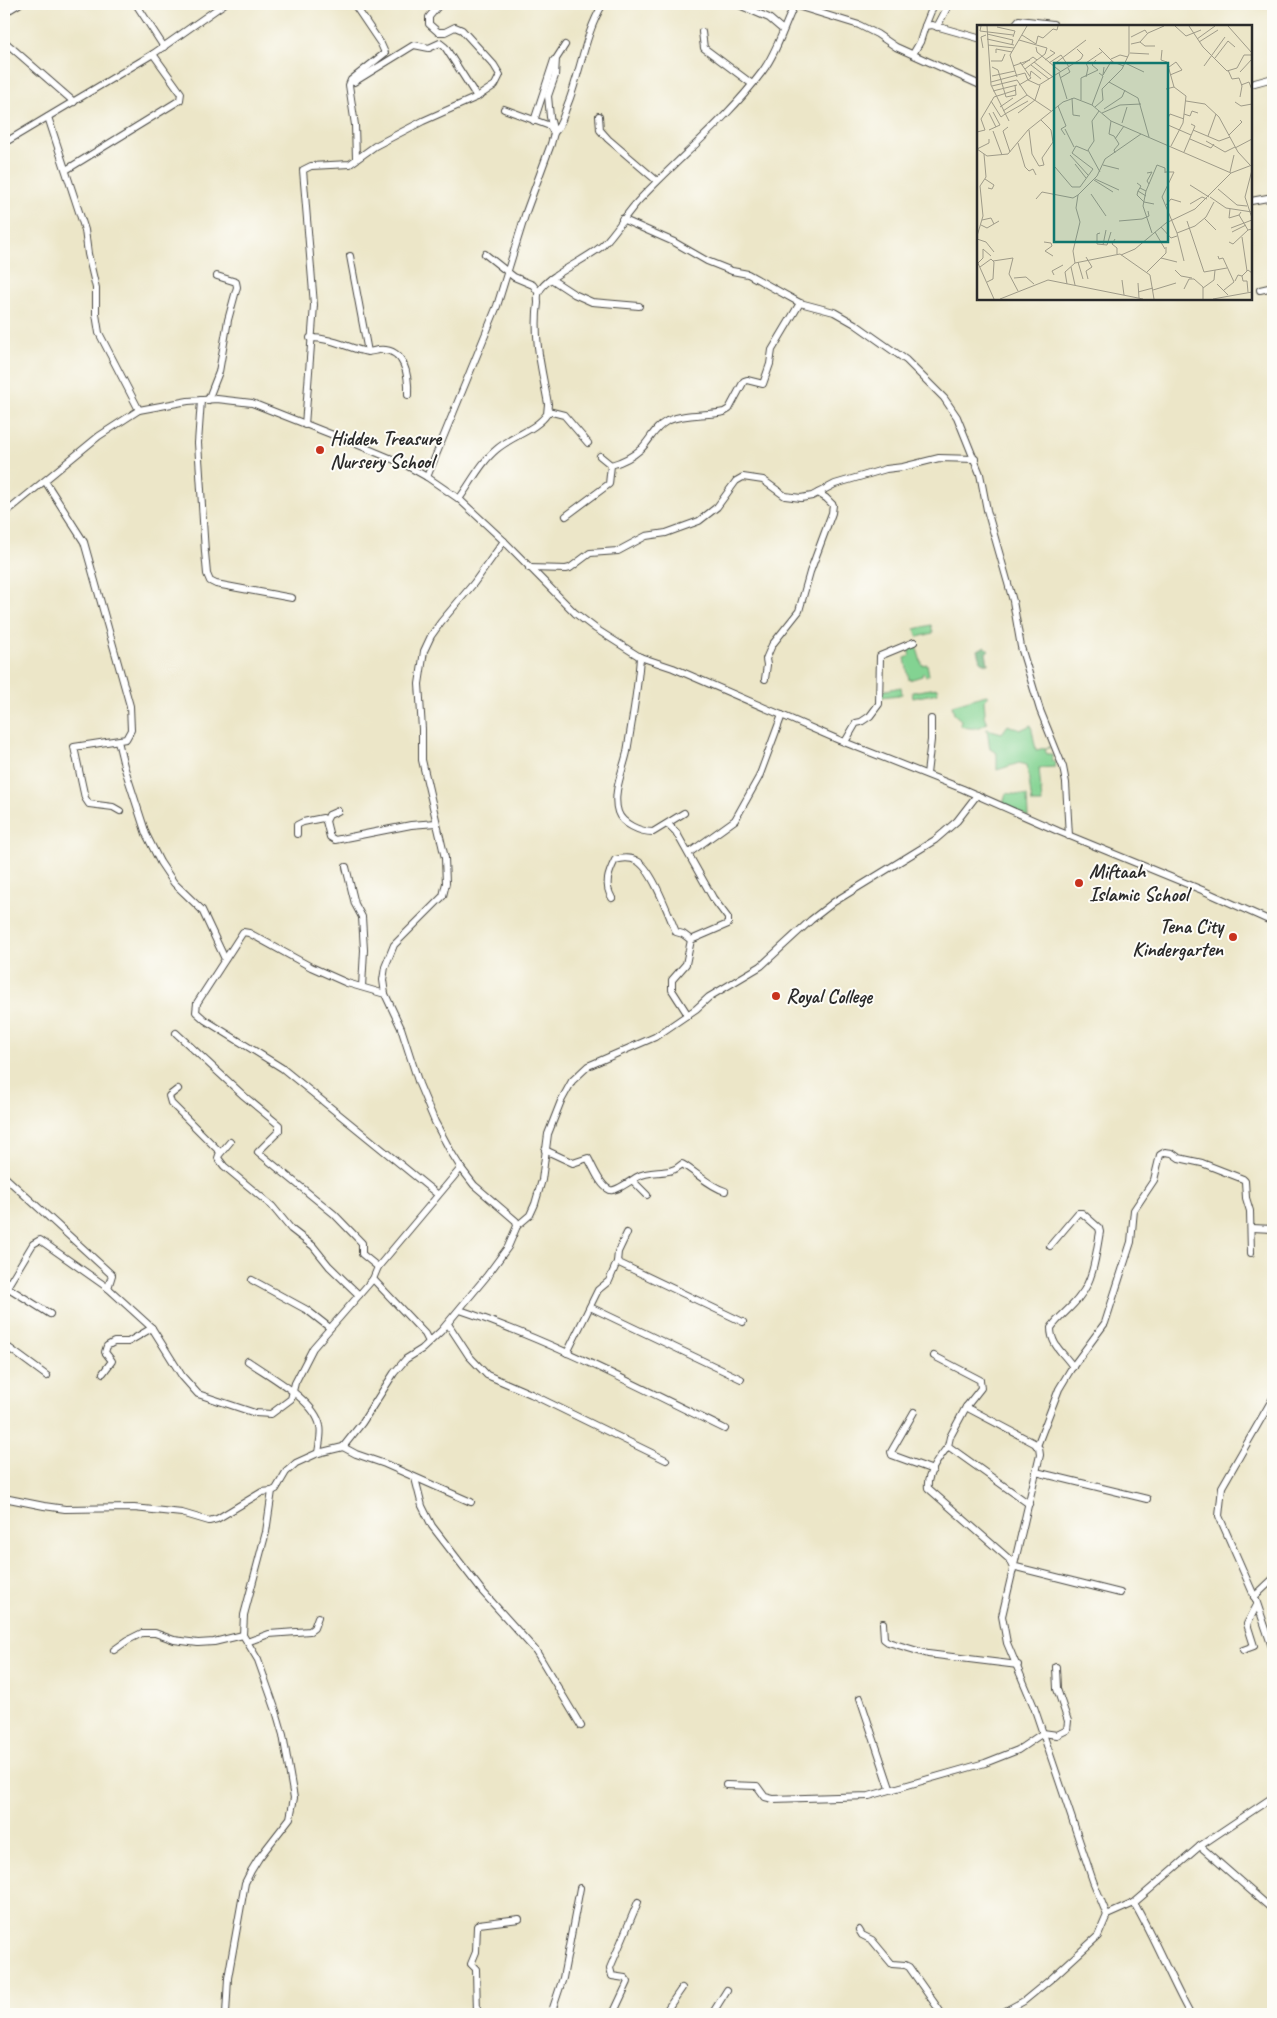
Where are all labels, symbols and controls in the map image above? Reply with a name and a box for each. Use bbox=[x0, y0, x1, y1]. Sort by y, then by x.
inset map bbox=[977, 25, 1252, 300]
place label: Hidden Treasure Nursery School bbox=[330, 426, 442, 474]
marker: Hidden Treasure Nursery School bbox=[314, 444, 326, 456]
place label: Miftaah Islamic School bbox=[1089, 859, 1193, 907]
marker: Miftaah Islamic School bbox=[1073, 877, 1085, 889]
place label: Tena City Kindergarten bbox=[1132, 914, 1225, 962]
marker: Tena City Kindergarten bbox=[1227, 931, 1239, 943]
place label: Royal College bbox=[786, 984, 873, 1009]
marker: Royal College bbox=[770, 990, 782, 1002]

